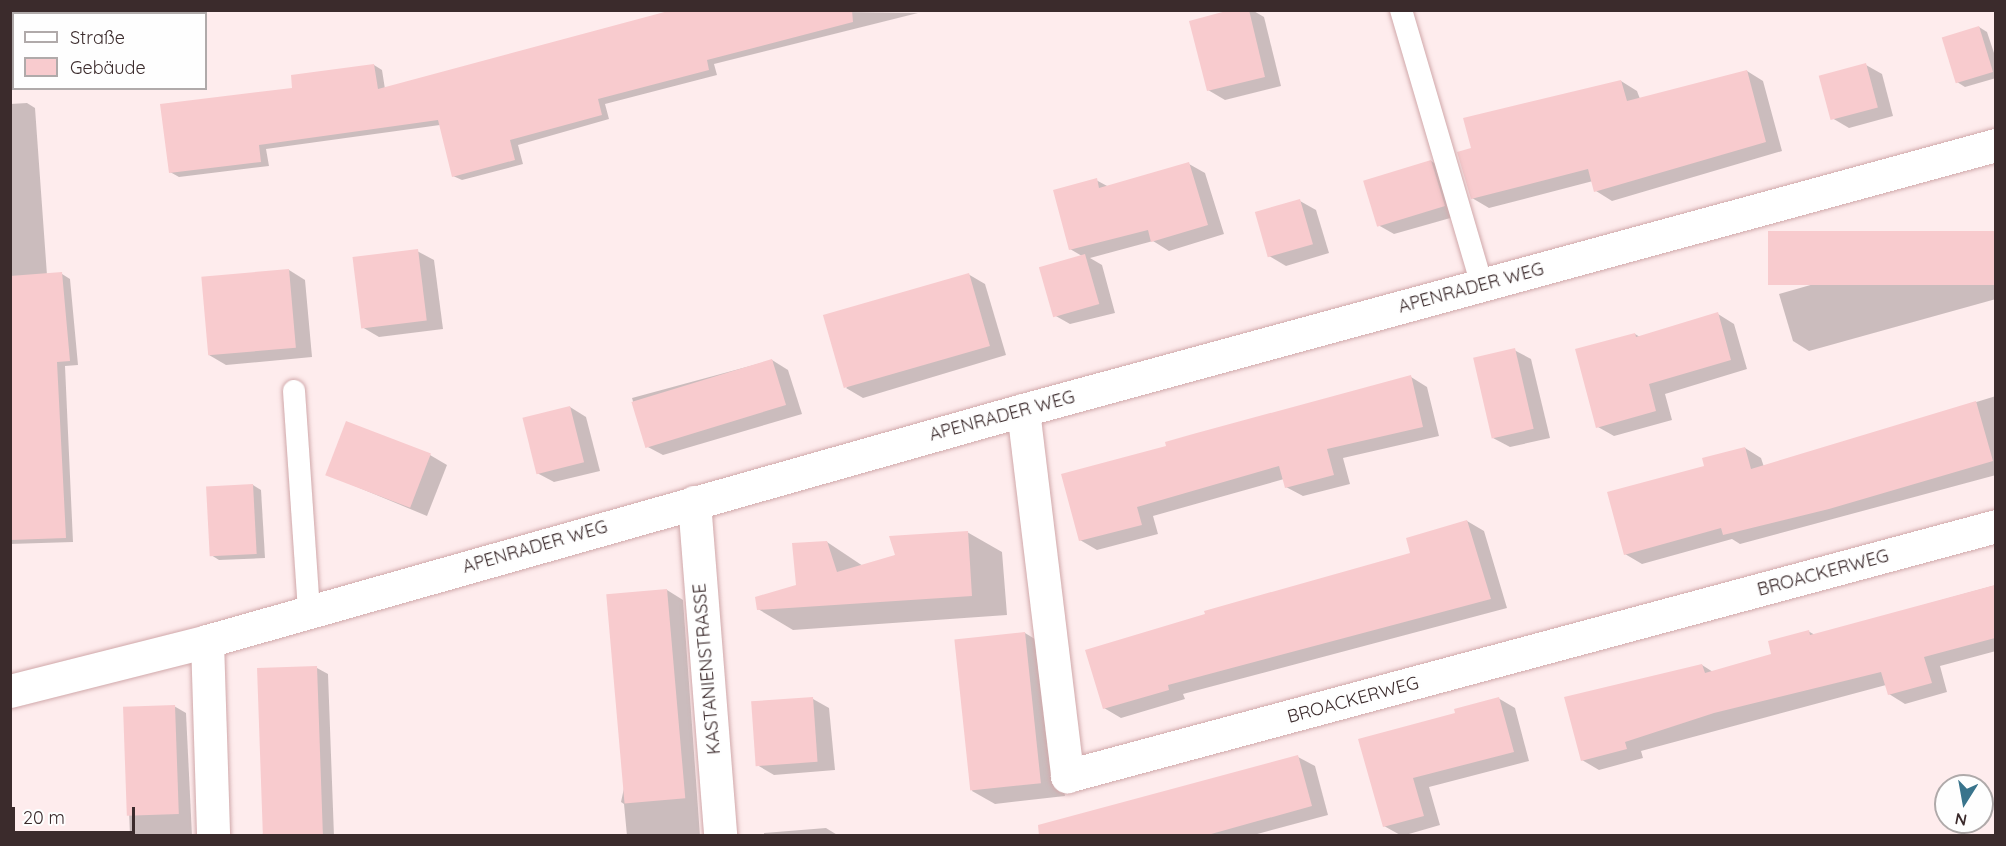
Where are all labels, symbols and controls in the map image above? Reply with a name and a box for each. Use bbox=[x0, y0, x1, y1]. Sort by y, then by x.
legend bbox=[12, 12, 207, 90]
text: Straße bbox=[70, 26, 125, 49]
text: Gebäude bbox=[70, 56, 146, 79]
street label: APENRADER WEG bbox=[1396, 258, 1546, 318]
street label: APENRADER WEG bbox=[927, 386, 1077, 446]
street label: APENRADER WEG bbox=[460, 516, 610, 578]
street label: BROACKERWEG bbox=[1755, 545, 1891, 601]
street label: KASTANIENSTRASSE bbox=[689, 583, 725, 755]
street label: BROACKERWEG bbox=[1285, 672, 1421, 728]
north arrow bbox=[1934, 774, 1994, 834]
scale bar bbox=[15, 795, 138, 833]
text: 20 m bbox=[23, 806, 65, 829]
text: N bbox=[1953, 809, 1969, 831]

